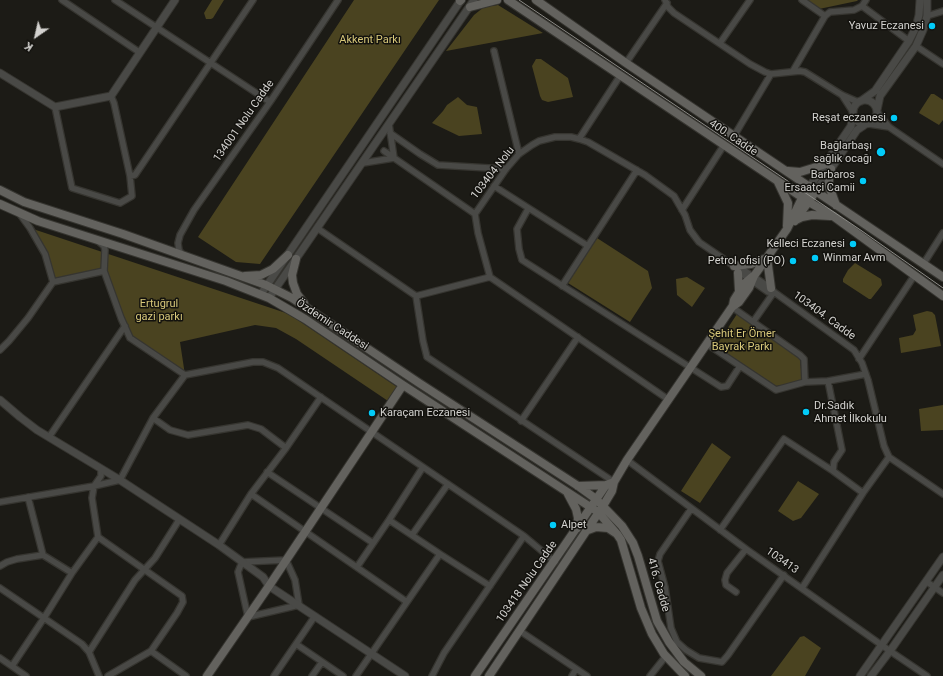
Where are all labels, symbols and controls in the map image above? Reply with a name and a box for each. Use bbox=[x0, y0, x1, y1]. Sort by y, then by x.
north arrow bbox=[16, 16, 56, 56]
place label: Yavuz Eczanesi bbox=[849, 19, 924, 33]
marker: Yavuz Eczanesi bbox=[927, 21, 937, 31]
park label: Akkent Parkı bbox=[339, 33, 401, 47]
text: K bbox=[22, 39, 36, 54]
street label: 134001 Nolu Cadde bbox=[211, 78, 277, 164]
place label: Reşat eczanesi bbox=[812, 111, 886, 125]
marker: Reşat eczanesi bbox=[889, 113, 899, 123]
street label: 400. Cadde bbox=[706, 117, 760, 159]
place label: Bağlarbaşı sağlık ocağı bbox=[814, 139, 872, 165]
street label: 103404 Nolu bbox=[469, 144, 517, 202]
marker: Bağlarbaşı sağlık ocağı bbox=[875, 146, 887, 158]
place label: Barbaros Ersaatçi Camii bbox=[784, 168, 855, 194]
marker: Barbaros Ersaatçi Camii bbox=[858, 176, 868, 186]
place label: Kelleci Eczanesi bbox=[766, 237, 845, 251]
marker: Kelleci Eczanesi bbox=[848, 239, 858, 249]
place label: Winmar Avm bbox=[823, 251, 885, 265]
marker: Winmar Avm bbox=[810, 253, 820, 263]
place label: Petrol ofisi (PO) bbox=[708, 254, 785, 268]
marker: Petrol ofisi (PO) bbox=[788, 256, 798, 266]
street label: 103404. Cadde bbox=[790, 289, 858, 343]
park label: Ertuğrul gazi parkı bbox=[135, 297, 183, 323]
street label: Özdemir Caddesi bbox=[293, 297, 371, 353]
park label: Şehit Er Ömer Bayrak Parkı bbox=[709, 327, 775, 353]
place label: Dr.Sadık Ahmet İlkokulu bbox=[814, 399, 887, 425]
place label: Karaçam Eczanesi bbox=[380, 406, 470, 420]
marker: Dr.Sadık Ahmet İlkokulu bbox=[801, 407, 811, 417]
marker: Karaçam Eczanesi bbox=[367, 408, 377, 418]
place label: Alpet bbox=[561, 518, 586, 532]
marker: Alpet bbox=[548, 520, 558, 530]
street label: 103418 Nolu Cadde bbox=[494, 539, 560, 625]
street label: 103413 bbox=[763, 545, 801, 577]
street label: 416. Cadde bbox=[644, 556, 672, 614]

